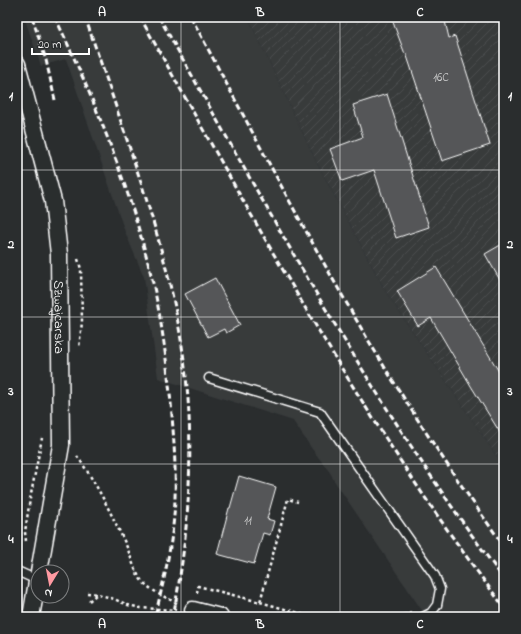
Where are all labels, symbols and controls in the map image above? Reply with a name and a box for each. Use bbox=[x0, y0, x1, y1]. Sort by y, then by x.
text: A bbox=[98, 3, 106, 22]
text: B bbox=[255, 3, 265, 22]
text: C bbox=[416, 3, 424, 22]
scale bar bbox=[32, 30, 89, 56]
text: 20 m bbox=[38, 36, 61, 54]
house number: 16C bbox=[433, 69, 449, 87]
text: 1 bbox=[9, 87, 14, 106]
text: 1 bbox=[508, 87, 513, 106]
text: 2 bbox=[7, 235, 15, 254]
text: 2 bbox=[506, 235, 514, 254]
street label: Szwajcarska bbox=[47, 280, 69, 354]
text: 3 bbox=[7, 382, 14, 401]
text: 3 bbox=[506, 382, 513, 401]
house number: 11 bbox=[244, 512, 252, 530]
text: 4 bbox=[7, 530, 14, 549]
text: 4 bbox=[506, 530, 513, 549]
north arrow bbox=[30, 564, 70, 604]
text: N bbox=[43, 584, 53, 601]
text: A bbox=[98, 615, 106, 634]
text: B bbox=[255, 615, 265, 634]
text: C bbox=[416, 615, 424, 634]

